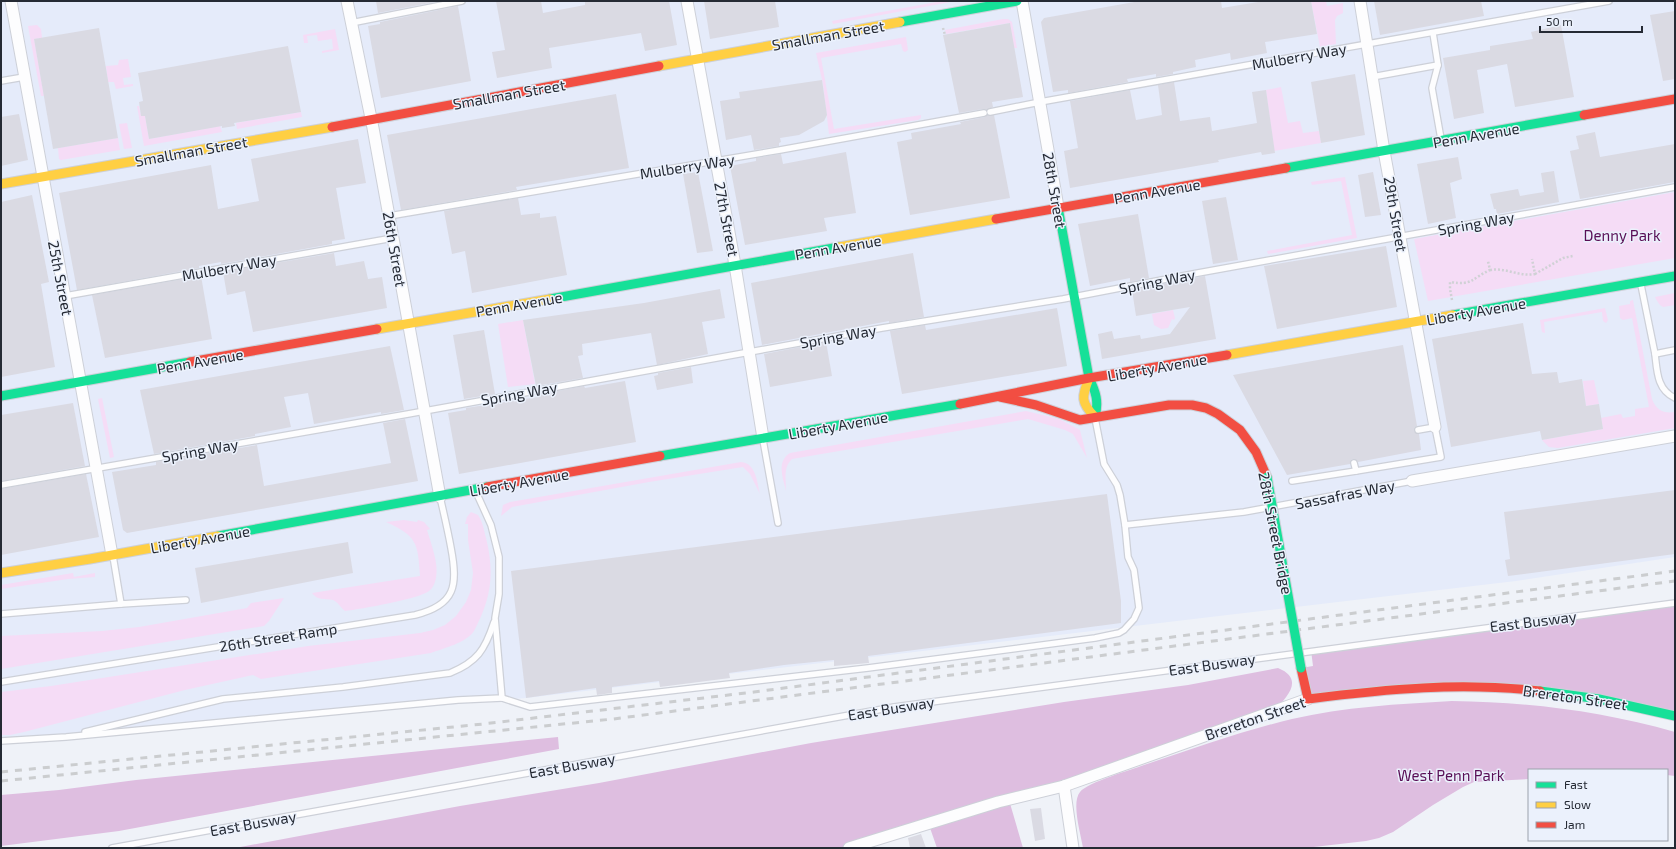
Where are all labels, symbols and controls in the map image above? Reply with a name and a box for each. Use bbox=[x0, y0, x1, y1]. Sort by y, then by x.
scale bar bbox=[1540, 8, 1642, 34]
text: 50 m bbox=[1546, 14, 1573, 28]
street label: Smallman Street bbox=[770, 16, 886, 54]
street label: Mulberry Way bbox=[1250, 39, 1348, 73]
street label: Smallman Street bbox=[451, 75, 567, 113]
street label: Penn Avenue bbox=[1431, 119, 1521, 151]
street label: Smallman Street bbox=[133, 132, 249, 170]
street label: Mulberry Way bbox=[638, 150, 736, 182]
street label: 28th Street bbox=[1039, 151, 1071, 230]
street label: Penn Avenue bbox=[1112, 175, 1202, 207]
street label: 29th Street bbox=[1380, 175, 1412, 253]
street label: 27th Street bbox=[711, 180, 743, 258]
street label: Spring Way bbox=[1436, 207, 1516, 239]
street label: 26th Street bbox=[379, 210, 411, 288]
park label: Denny Park bbox=[1583, 226, 1661, 244]
street label: Penn Avenue bbox=[793, 231, 883, 263]
street label: 25th Street bbox=[45, 239, 77, 317]
street label: Mulberry Way bbox=[180, 250, 278, 284]
street label: Spring Way bbox=[1117, 265, 1197, 297]
street label: Penn Avenue bbox=[474, 288, 564, 320]
street label: Liberty Avenue bbox=[1425, 293, 1527, 329]
street label: Spring Way bbox=[798, 320, 878, 352]
street label: Penn Avenue bbox=[155, 345, 245, 377]
street label: Liberty Avenue bbox=[1106, 349, 1208, 385]
street label: Spring Way bbox=[479, 377, 559, 409]
street label: Liberty Avenue bbox=[787, 407, 889, 443]
street label: Spring Way bbox=[160, 434, 240, 466]
street label: Liberty Avenue bbox=[468, 464, 570, 500]
street label: 28th Street Bridge bbox=[1255, 470, 1297, 596]
street label: Sassafras Way bbox=[1294, 476, 1396, 512]
street label: Liberty Avenue bbox=[149, 521, 251, 557]
street label: East Busway bbox=[1489, 607, 1577, 635]
street label: 26th Street Ramp bbox=[218, 619, 338, 655]
street label: East Busway bbox=[1168, 649, 1257, 679]
street label: Brereton Street bbox=[1522, 681, 1629, 713]
street label: East Busway bbox=[846, 692, 936, 724]
street label: Brereton Street bbox=[1202, 692, 1308, 744]
street label: East Busway bbox=[527, 749, 617, 781]
park label: West Penn Park bbox=[1398, 766, 1505, 784]
legend bbox=[1528, 769, 1668, 841]
text: Fast bbox=[1564, 777, 1588, 791]
text: Slow bbox=[1564, 797, 1591, 811]
street label: East Busway bbox=[208, 807, 298, 839]
text: Jam bbox=[1564, 817, 1585, 831]

